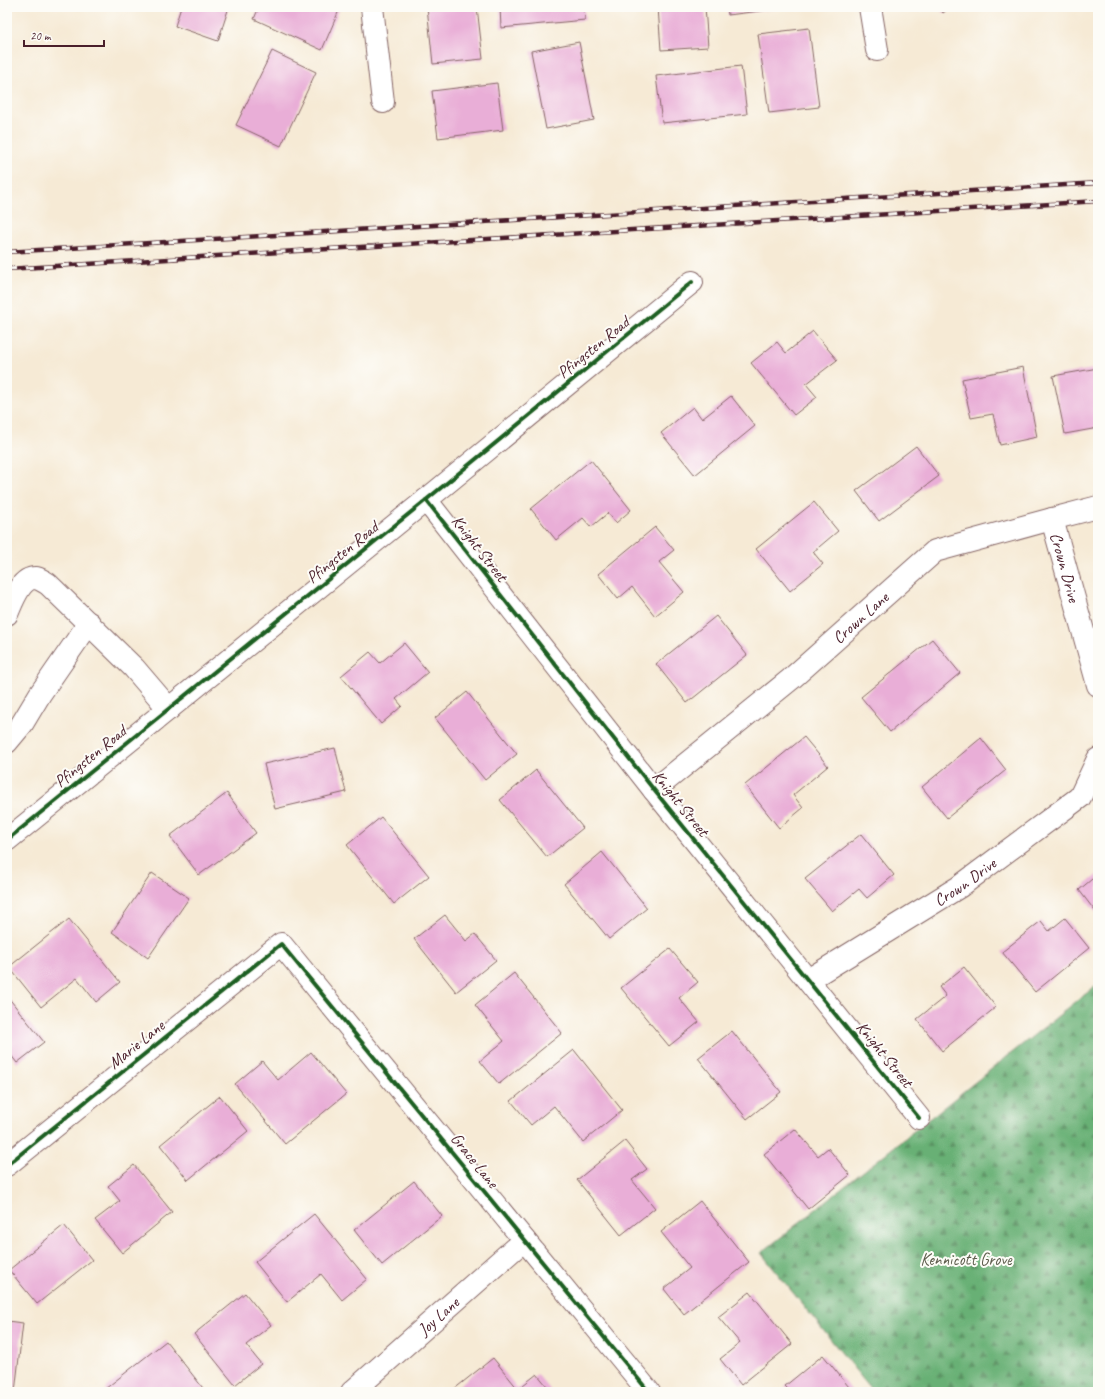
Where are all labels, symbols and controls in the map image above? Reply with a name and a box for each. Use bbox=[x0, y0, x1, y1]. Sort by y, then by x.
scale bar bbox=[24, 22, 104, 48]
text: 20 m bbox=[30, 28, 52, 44]
street label: Pfingsten Road bbox=[553, 310, 635, 383]
street label: Knight Street bbox=[447, 511, 514, 588]
street label: Pfingsten Road bbox=[302, 515, 384, 588]
street label: Crown Drive bbox=[1045, 530, 1085, 606]
street label: Crown Lane bbox=[828, 586, 894, 648]
street label: Pfingsten Road bbox=[50, 719, 132, 792]
street label: Knight Street bbox=[648, 766, 715, 842]
street label: Crown Drive bbox=[930, 852, 1001, 911]
street label: Marie Lane bbox=[104, 1014, 170, 1073]
street label: Knight Street bbox=[852, 1017, 919, 1093]
street label: Grace Lane bbox=[446, 1129, 504, 1193]
park label: Kennicott Grove bbox=[920, 1249, 1013, 1270]
street label: Joy Lane bbox=[413, 1291, 465, 1341]

